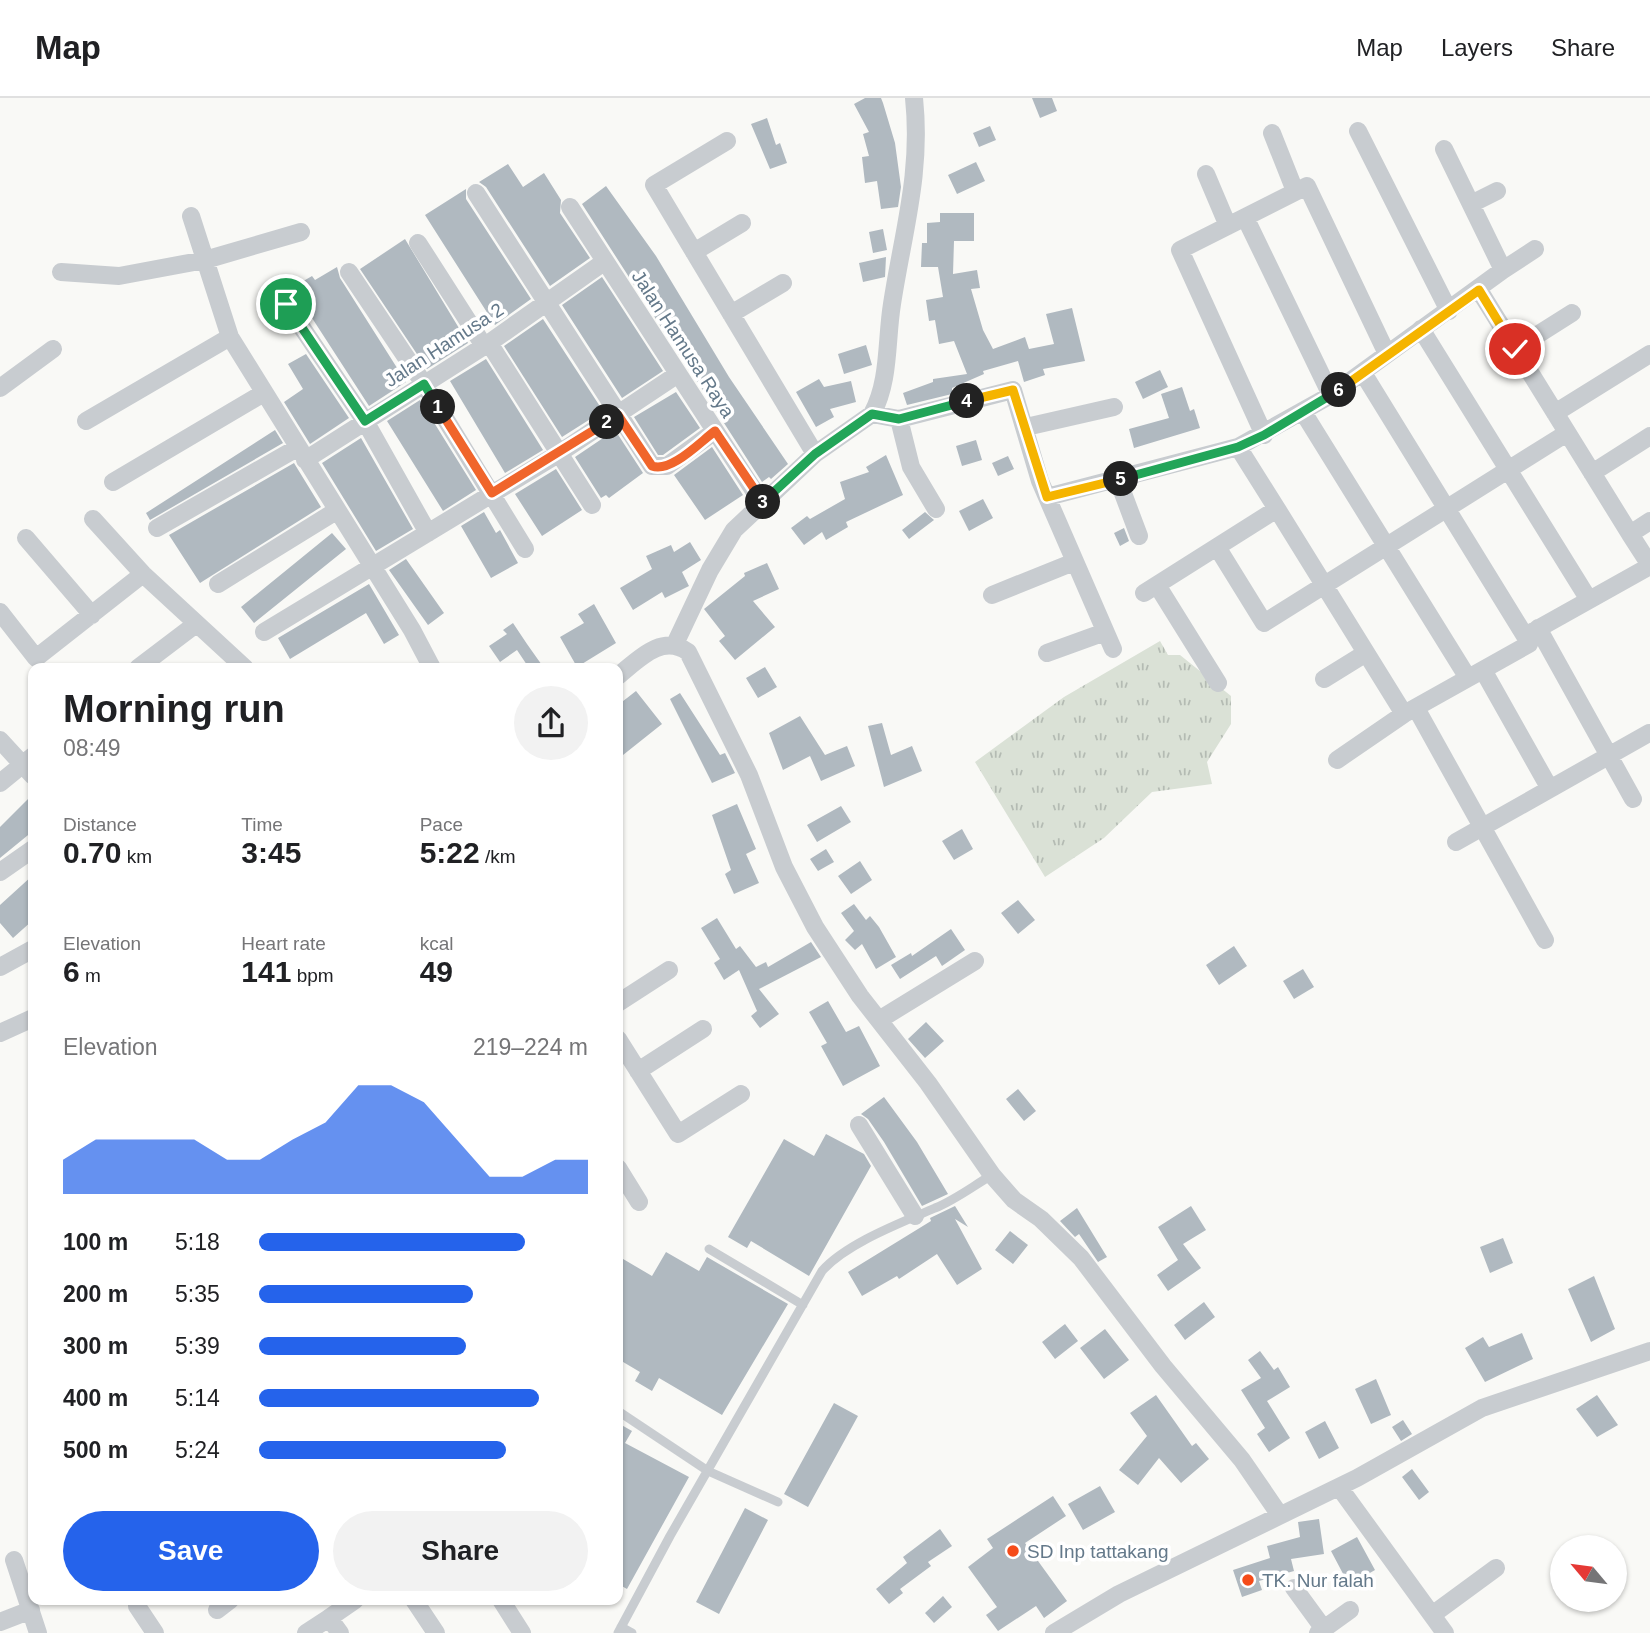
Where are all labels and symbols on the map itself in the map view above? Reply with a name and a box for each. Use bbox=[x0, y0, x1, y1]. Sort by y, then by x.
street label: Jalan Hamusa Raya bbox=[628, 267, 739, 422]
pin bbox=[256, 274, 316, 334]
street label: Jalan Hamusa 2 bbox=[381, 299, 507, 391]
pin bbox=[1485, 319, 1545, 379]
pin: 6 bbox=[1322, 372, 1356, 408]
pin: 4 bbox=[950, 384, 984, 418]
pin: 1 bbox=[420, 390, 456, 424]
pin: 2 bbox=[590, 404, 624, 440]
pin: 5 bbox=[1104, 462, 1138, 496]
pin: 3 bbox=[746, 484, 780, 520]
north arrow bbox=[1550, 1535, 1628, 1612]
place label: SD Inp tattakang bbox=[1027, 1541, 1169, 1562]
marker: SD Inp tattakang bbox=[1005, 1543, 1021, 1559]
place label: TK. Nur falah bbox=[1262, 1570, 1374, 1591]
marker: TK. Nur falah bbox=[1240, 1572, 1256, 1588]

